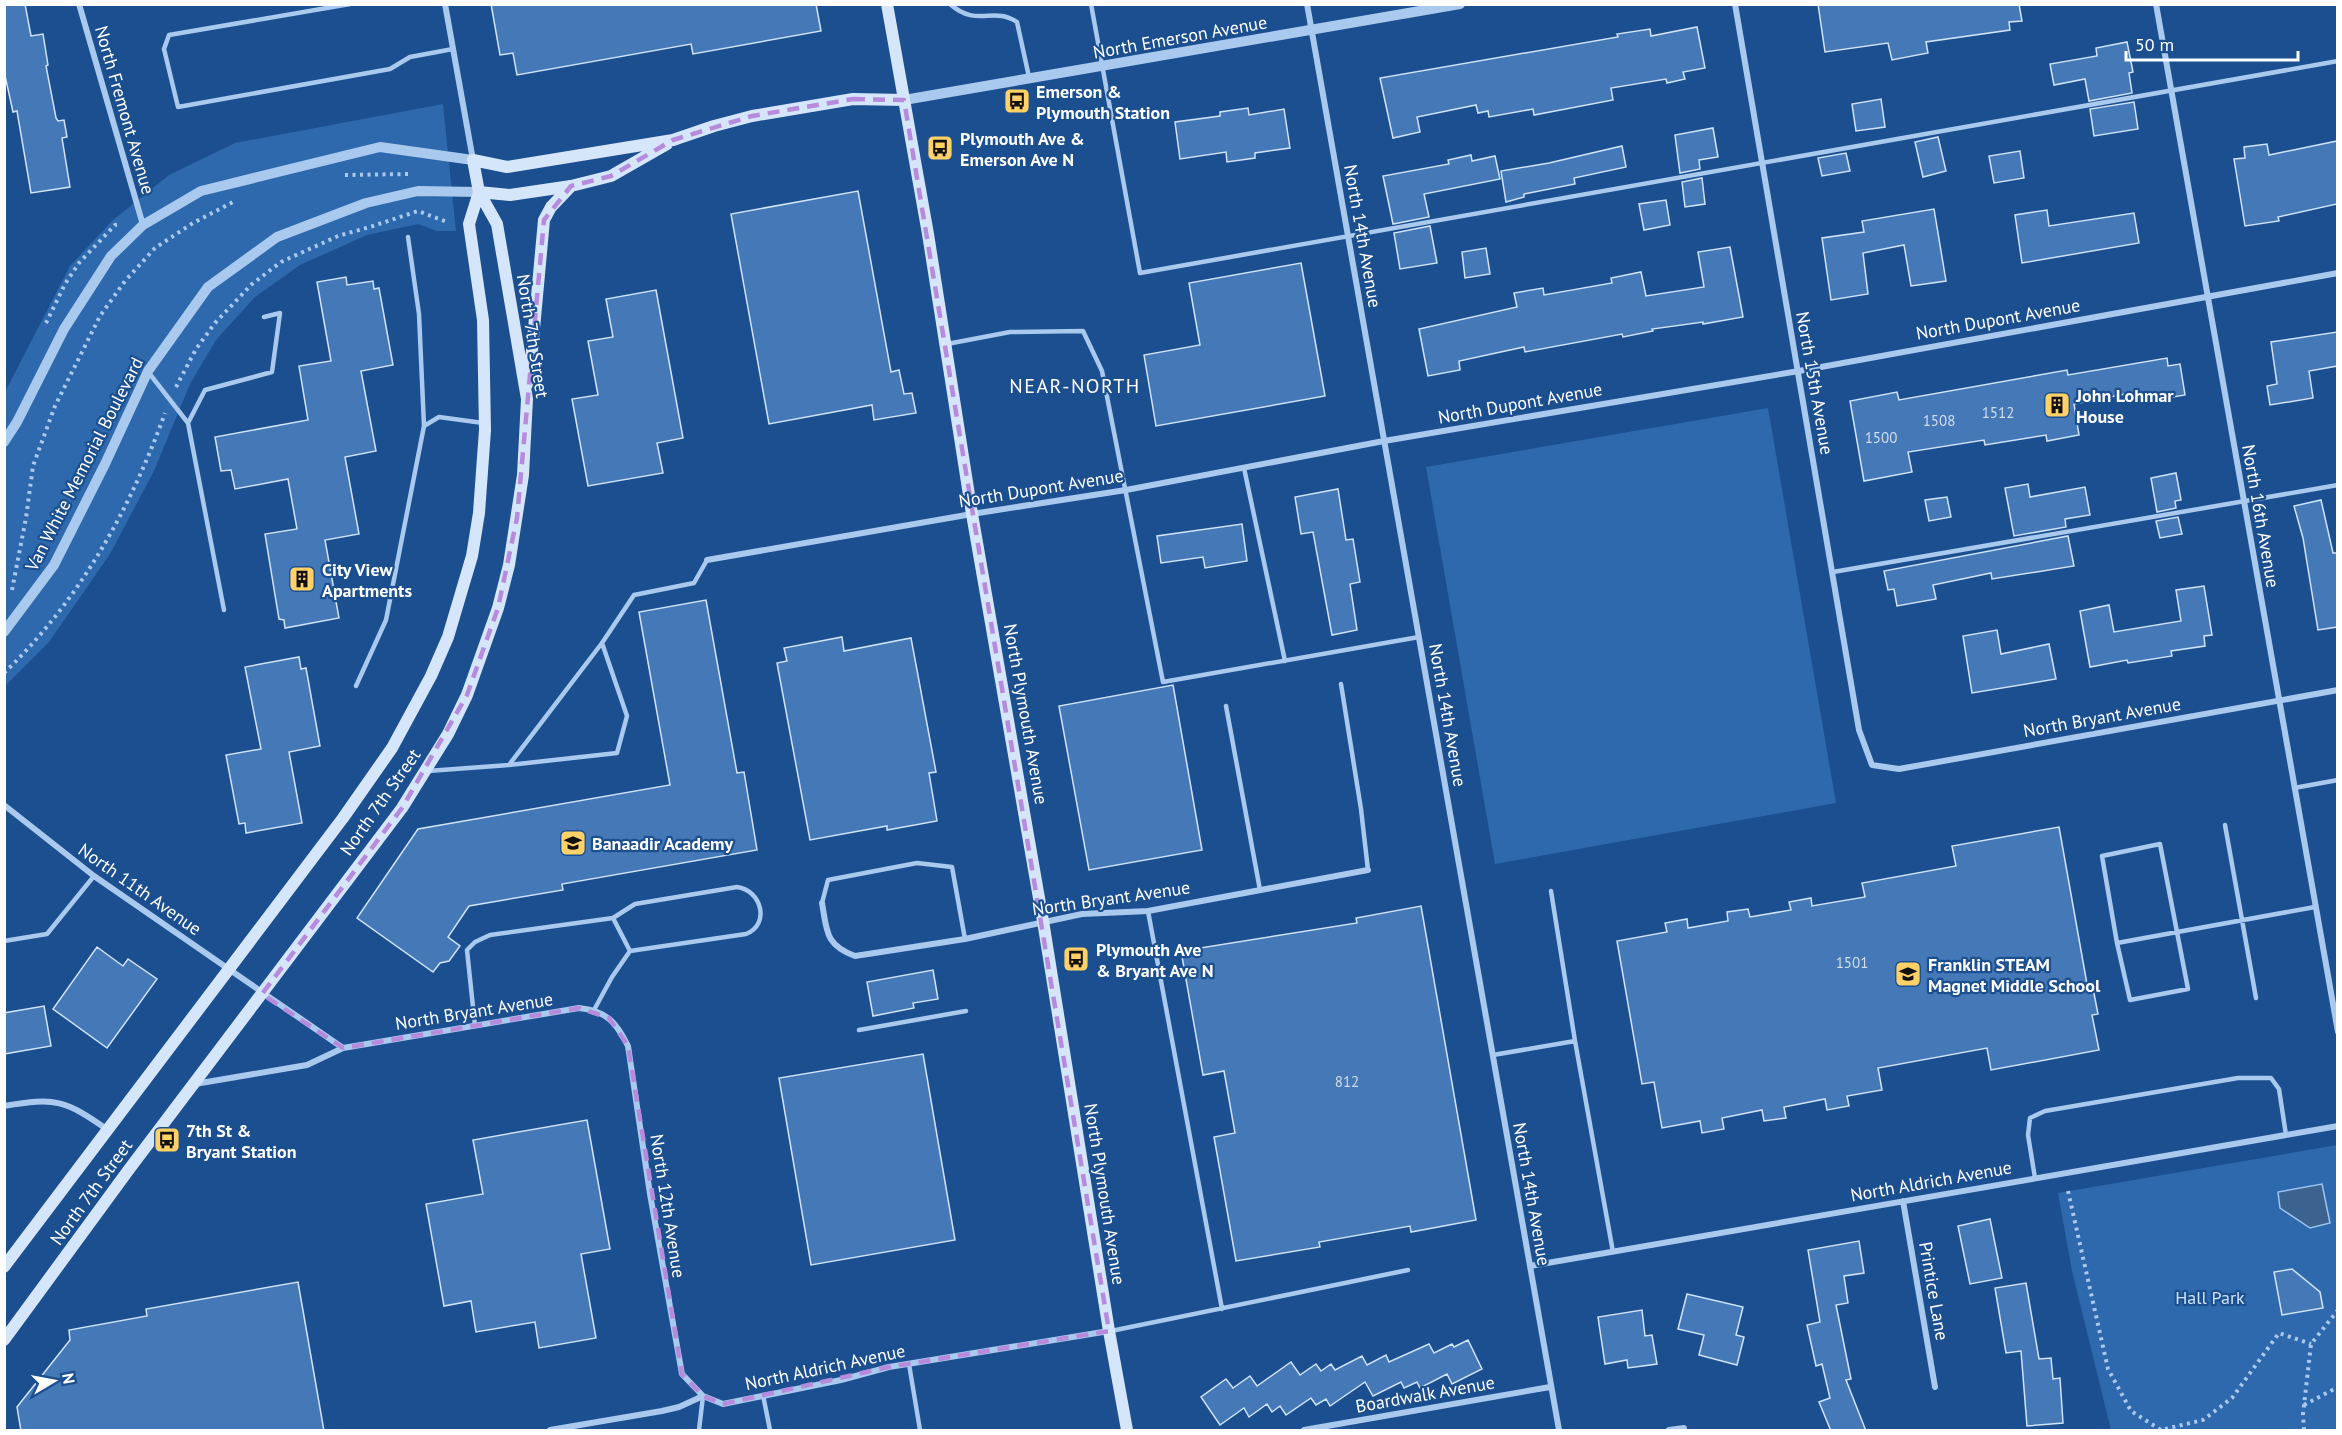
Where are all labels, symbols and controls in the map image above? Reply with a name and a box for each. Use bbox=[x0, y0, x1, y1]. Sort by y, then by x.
street label: North Emerson Avenue bbox=[1091, 10, 1269, 64]
street label: North Fremont Avenue bbox=[90, 23, 160, 197]
scale bar bbox=[2126, 24, 2298, 62]
text: 50 m bbox=[2135, 33, 2174, 56]
place label: Emerson & Plymouth Station bbox=[1036, 80, 1170, 124]
bus stop icon: Emerson & Plymouth Station bbox=[1002, 86, 1032, 116]
place label: Plymouth Ave & Emerson Ave N bbox=[960, 127, 1085, 171]
bus stop icon: Plymouth Ave & Emerson Ave N bbox=[925, 133, 955, 163]
street label: North 14th Avenue bbox=[1339, 163, 1387, 309]
street label: North 7th Street bbox=[512, 272, 554, 400]
street label: North Dupont Avenue bbox=[1914, 293, 2082, 345]
street label: North 15th Avenue bbox=[1791, 310, 1839, 456]
street label: Van White Memorial Boulevard bbox=[20, 353, 148, 576]
district label: NEAR-NORTH bbox=[1009, 373, 1141, 399]
street label: North Dupont Avenue bbox=[1436, 377, 1604, 429]
place label: John Lohmar House bbox=[2075, 384, 2174, 428]
building icon: John Lohmar House bbox=[2042, 390, 2072, 420]
house number: 1512 bbox=[1982, 403, 2014, 422]
house number: 1508 bbox=[1923, 411, 1955, 430]
house number: 1500 bbox=[1865, 428, 1897, 447]
street label: North 16th Avenue bbox=[2237, 443, 2285, 589]
street label: North Dupont Avenue bbox=[957, 464, 1125, 512]
place label: City View Apartments bbox=[322, 558, 412, 602]
building icon: City View Apartments bbox=[287, 564, 317, 594]
street label: North Plymouth Avenue bbox=[999, 622, 1053, 806]
street label: North 14th Avenue bbox=[1424, 642, 1472, 788]
street label: North Bryant Avenue bbox=[2021, 692, 2183, 742]
street label: North 7th Street bbox=[335, 744, 425, 860]
school or university icon: Banaadir Academy bbox=[558, 828, 588, 858]
place label: Banaadir Academy bbox=[592, 832, 734, 855]
street label: North 11th Avenue bbox=[74, 838, 206, 940]
street label: North Bryant Avenue bbox=[1030, 876, 1192, 920]
place label: Plymouth Ave & Bryant Ave N bbox=[1096, 938, 1214, 982]
bus stop icon: Plymouth Ave & Bryant Ave N bbox=[1061, 944, 1091, 974]
house number: 1501 bbox=[1836, 953, 1868, 972]
place label: Franklin STEAM Magnet Middle School bbox=[1928, 953, 2101, 997]
school or university icon: Franklin STEAM Magnet Middle School bbox=[1893, 959, 1923, 989]
street label: North Bryant Avenue bbox=[393, 987, 555, 1035]
house number: 812 bbox=[1335, 1072, 1359, 1091]
street label: North Plymouth Avenue bbox=[1079, 1102, 1131, 1286]
place label: 7th St & Bryant Station bbox=[186, 1119, 296, 1163]
street label: North 14th Avenue bbox=[1508, 1121, 1556, 1267]
bus stop icon: 7th St & Bryant Station bbox=[152, 1125, 182, 1155]
street label: North 12th Avenue bbox=[645, 1133, 691, 1279]
street label: North 7th Street bbox=[45, 1135, 137, 1249]
street label: North Aldrich Avenue bbox=[1849, 1155, 2013, 1207]
street label: Printice Lane bbox=[1914, 1240, 1954, 1342]
park label: Hall Park bbox=[2175, 1286, 2245, 1309]
street label: North Aldrich Avenue bbox=[743, 1339, 907, 1395]
north arrow bbox=[24, 1351, 84, 1411]
street label: Boardwalk Avenue bbox=[1354, 1370, 1496, 1418]
text: N bbox=[58, 1371, 80, 1385]

